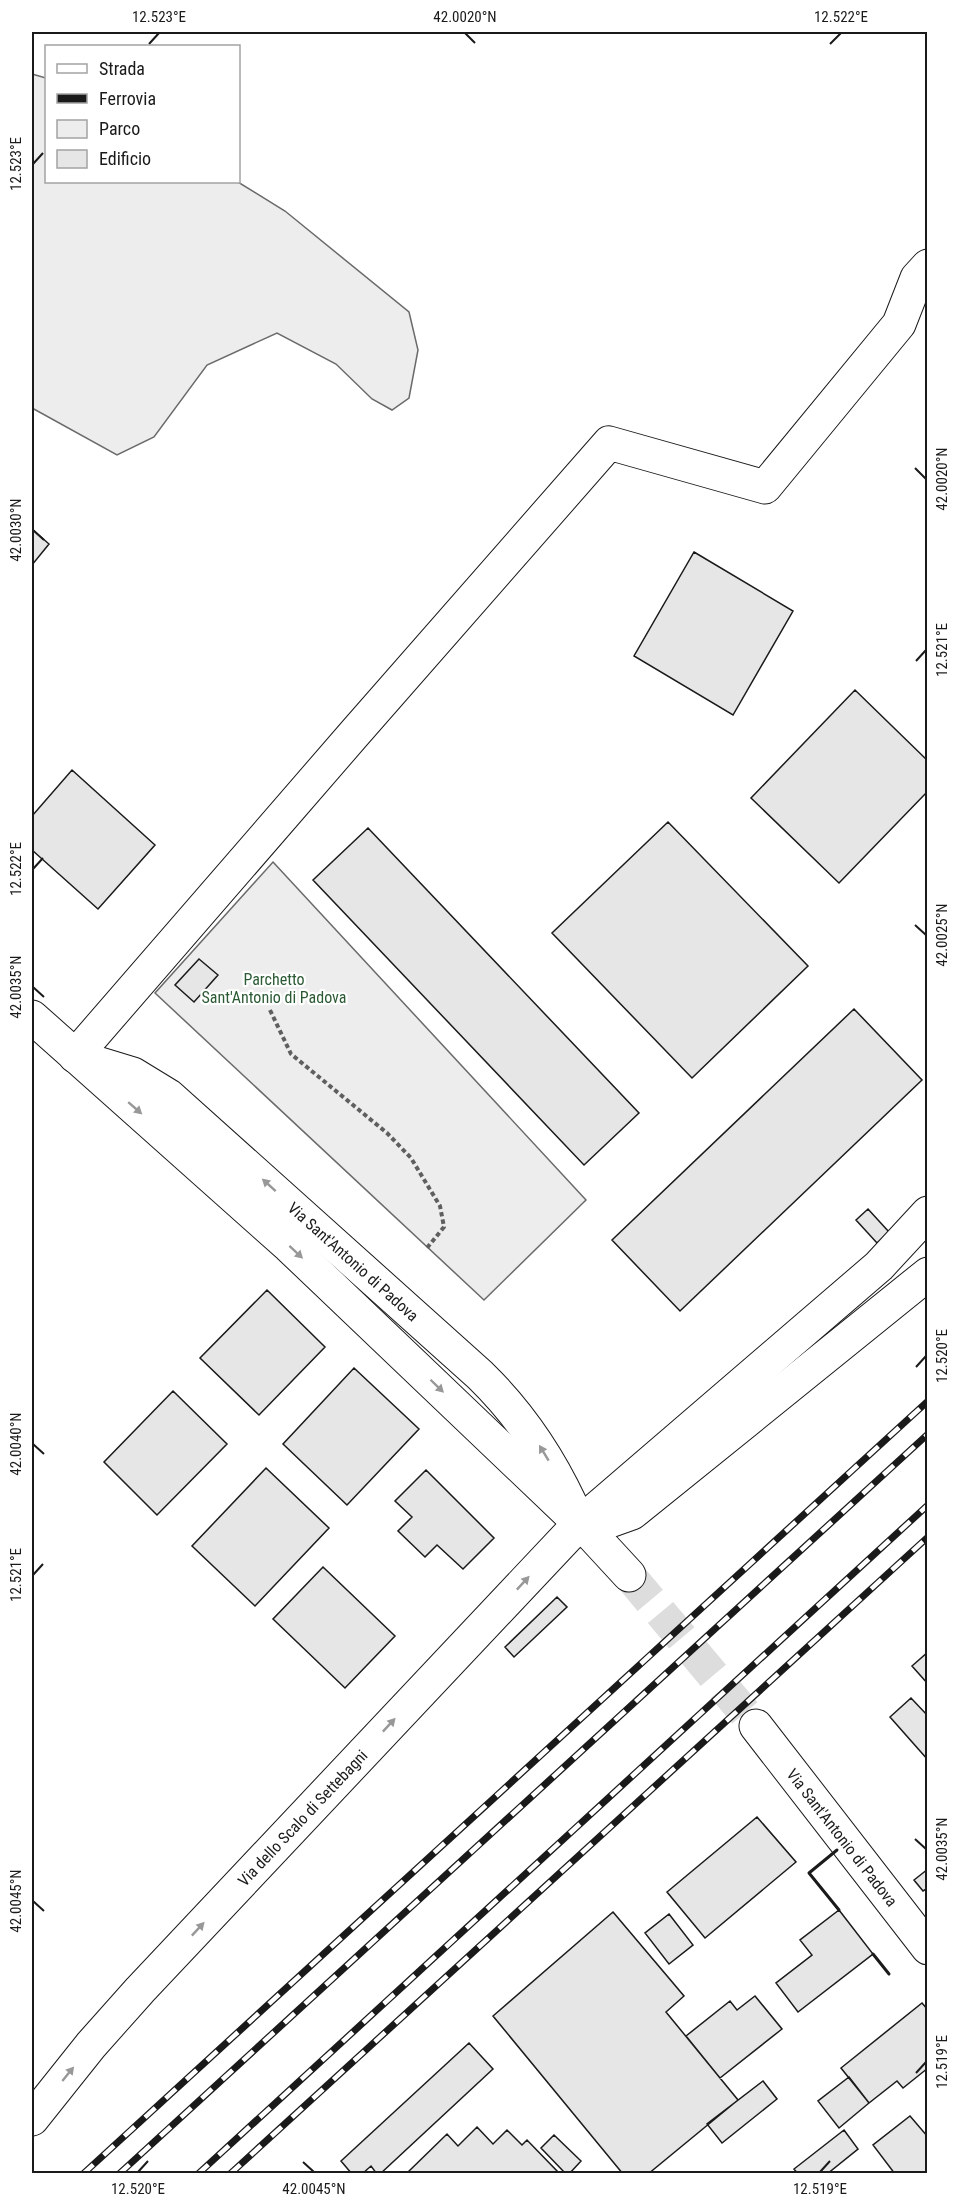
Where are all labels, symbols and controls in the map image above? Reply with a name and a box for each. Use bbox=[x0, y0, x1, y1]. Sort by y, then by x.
text: 12.523°E bbox=[132, 8, 186, 26]
text: 42.0020°N bbox=[433, 8, 497, 26]
text: 12.522°E bbox=[814, 8, 868, 26]
legend bbox=[45, 45, 240, 183]
text: Strada bbox=[99, 58, 145, 79]
text: Ferrovia bbox=[99, 88, 156, 109]
text: Parco bbox=[99, 118, 140, 139]
text: 12.523°E bbox=[7, 137, 25, 191]
text: Edificio bbox=[99, 148, 151, 169]
text: 42.0020°N bbox=[933, 447, 951, 511]
text: 42.0030°N bbox=[7, 498, 25, 562]
text: 12.521°E bbox=[933, 623, 951, 677]
text: 12.522°E bbox=[7, 842, 25, 896]
text: 42.0025°N bbox=[933, 903, 951, 967]
text: 42.0035°N bbox=[7, 955, 25, 1019]
park label: Parchetto Sant'Antonio di Padova bbox=[202, 970, 346, 1007]
one-way arrow bbox=[127, 1101, 142, 1114]
one-way arrow bbox=[262, 1178, 277, 1192]
street label: Via Sant'Antonio di Padova bbox=[284, 1198, 422, 1325]
one-way arrow bbox=[288, 1245, 302, 1259]
text: 12.520°E bbox=[933, 1329, 951, 1383]
one-way arrow bbox=[430, 1379, 444, 1393]
text: 42.0040°N bbox=[7, 1412, 25, 1476]
one-way arrow bbox=[539, 1444, 549, 1461]
text: 12.521°E bbox=[7, 1548, 25, 1602]
one-way arrow bbox=[516, 1576, 530, 1591]
one-way arrow bbox=[382, 1718, 395, 1733]
street label: Via dello Scalo di Settebagni bbox=[234, 1746, 371, 1890]
street label: Via Sant'Antonio di Padova bbox=[783, 1765, 901, 1910]
text: 42.0035°N bbox=[933, 1817, 951, 1881]
text: 42.0045°N bbox=[7, 1869, 25, 1933]
one-way arrow bbox=[191, 1921, 205, 1936]
text: 12.519°E bbox=[933, 2035, 951, 2089]
one-way arrow bbox=[61, 2066, 73, 2081]
text: 12.520°E bbox=[111, 2180, 165, 2198]
text: 42.0045°N bbox=[282, 2180, 346, 2198]
text: 12.519°E bbox=[793, 2180, 847, 2198]

